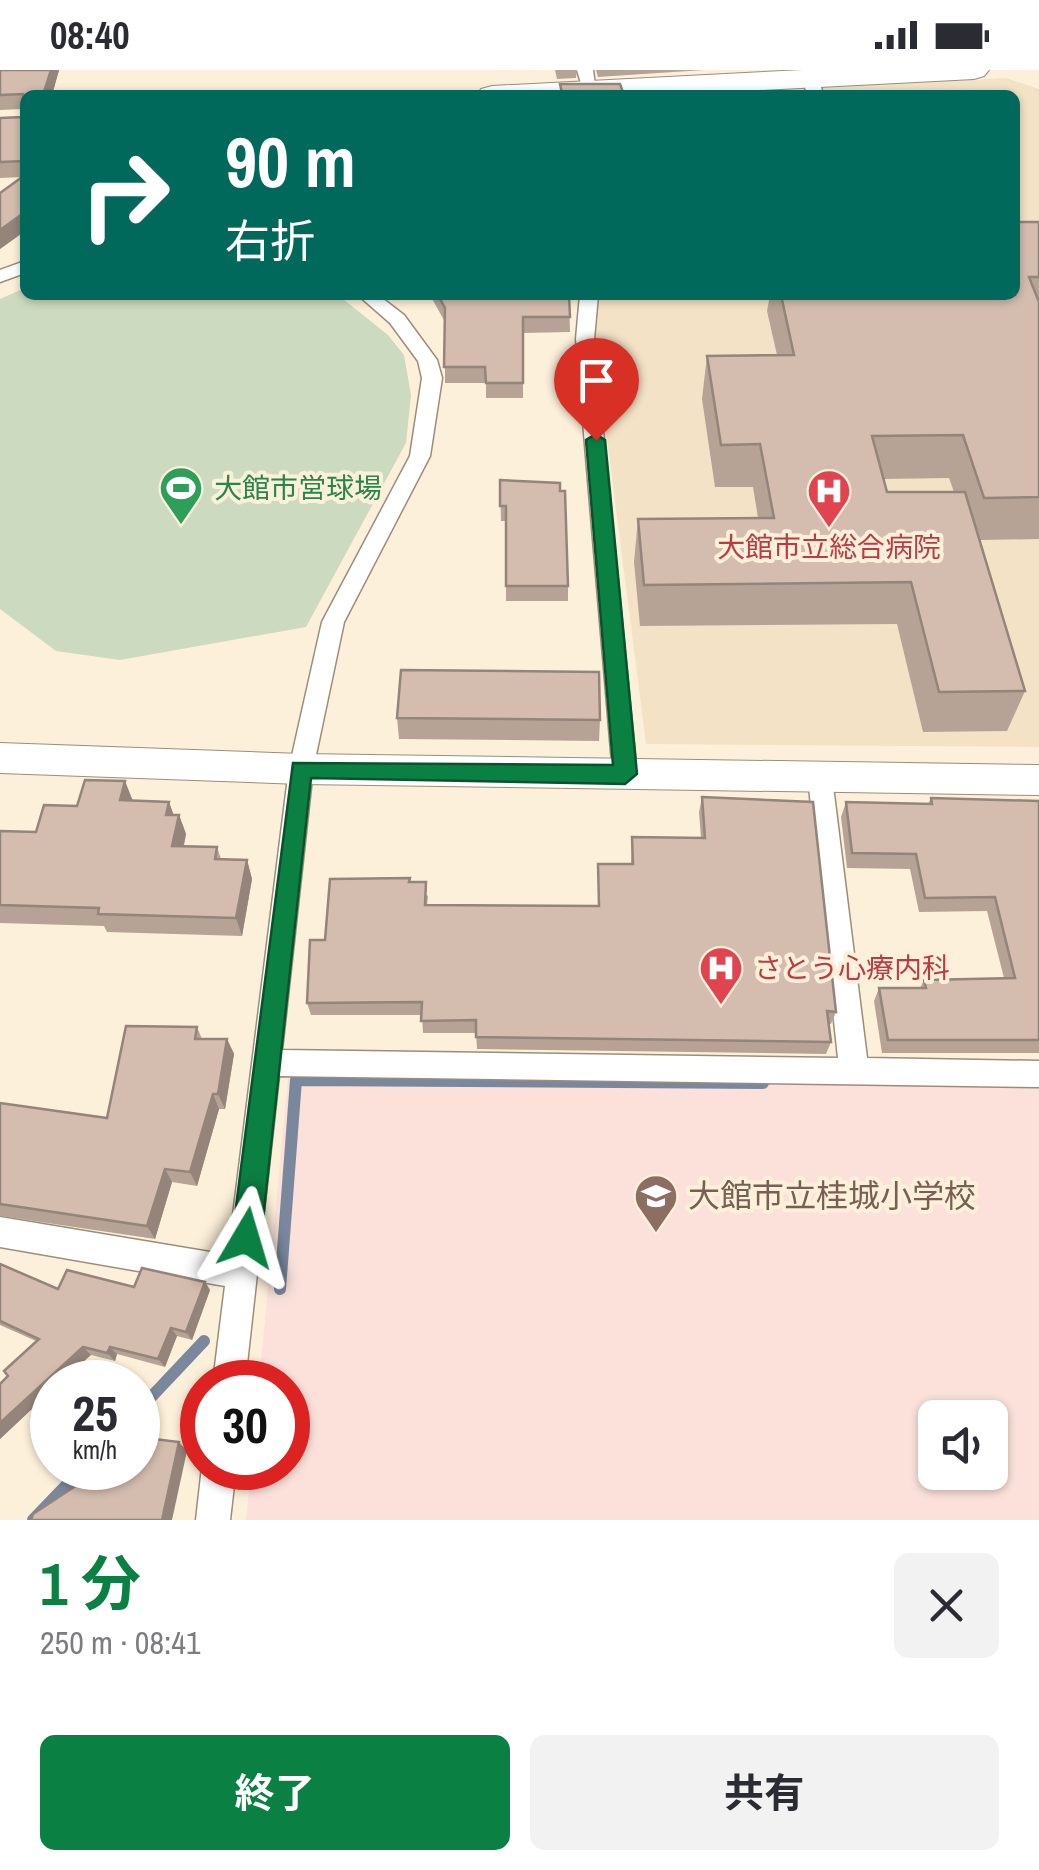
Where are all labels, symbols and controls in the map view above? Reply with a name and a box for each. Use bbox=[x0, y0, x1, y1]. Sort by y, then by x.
text: 08:40 bbox=[50, 10, 130, 61]
text: 90 m bbox=[225, 115, 356, 209]
icon: right bbox=[60, 130, 190, 260]
text: 右折 bbox=[225, 210, 315, 271]
pin bbox=[554, 338, 639, 441]
icon: arrive bbox=[569, 353, 624, 408]
sports icon: 大館市営球場 bbox=[158, 465, 204, 526]
hospital icon: 大館市立総合病院 bbox=[806, 468, 852, 529]
place label: 大館市営球場 bbox=[214, 469, 382, 507]
place label: 大館市立総合病院 bbox=[717, 528, 941, 566]
hospital icon: さとう心療内科 bbox=[698, 945, 744, 1006]
place label: さとう心療内科 bbox=[754, 949, 950, 987]
school or university icon: 大館市立桂城小学校 bbox=[633, 1173, 679, 1234]
place label: 大館市立桂城小学校 bbox=[688, 1174, 976, 1217]
position arrow bbox=[194, 1186, 298, 1290]
speed limit sign: 30 bbox=[180, 1360, 310, 1490]
text: 25 bbox=[72, 1379, 118, 1447]
map controls bbox=[918, 1400, 1008, 1490]
button: sound bbox=[918, 1400, 1008, 1490]
text: km/h bbox=[73, 1433, 117, 1467]
text: 1 分 bbox=[40, 1543, 141, 1624]
button: close bbox=[894, 1553, 999, 1658]
text: 250 m · 08:41 bbox=[40, 1621, 200, 1664]
button: 終了 bbox=[40, 1735, 510, 1850]
button: 共有 bbox=[530, 1735, 999, 1850]

